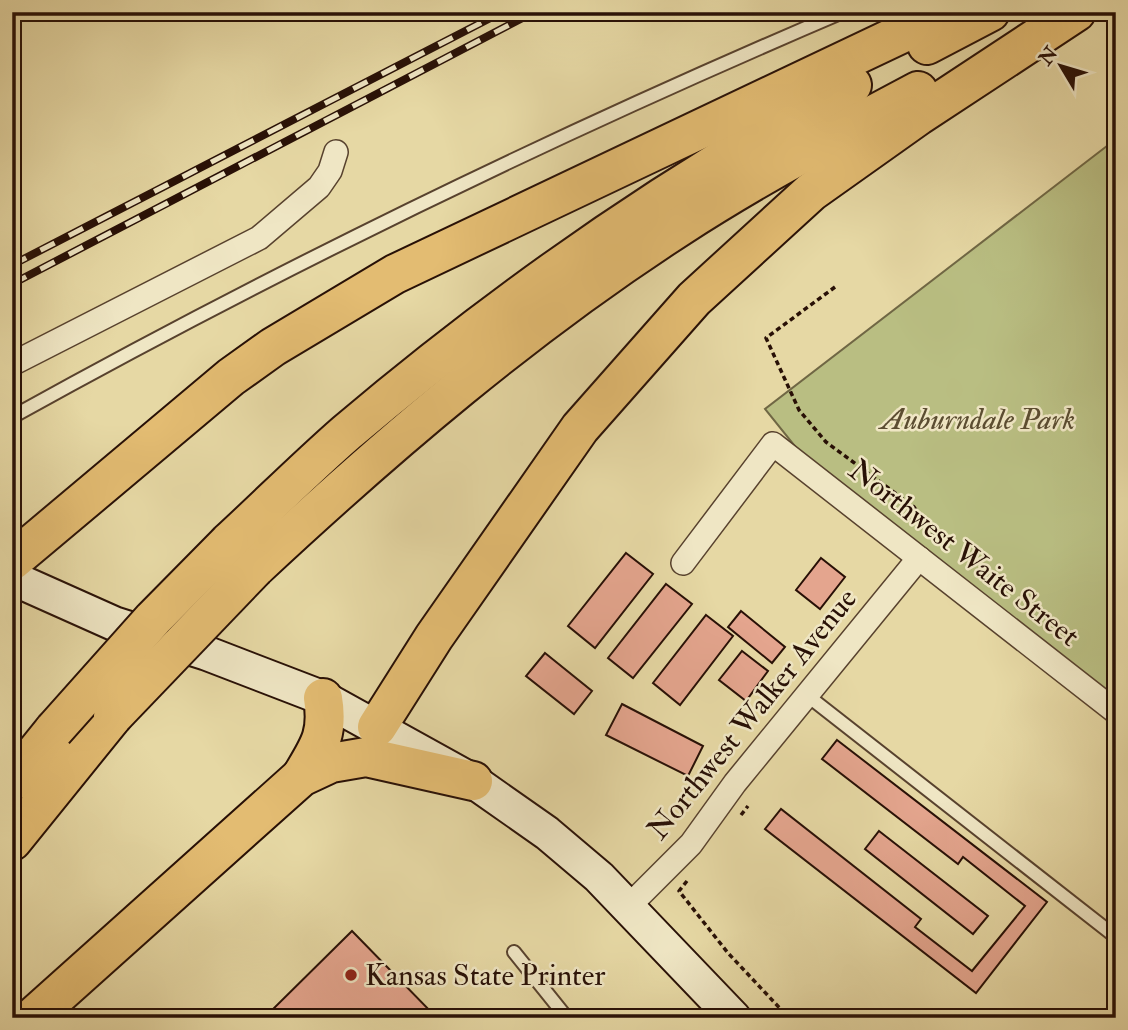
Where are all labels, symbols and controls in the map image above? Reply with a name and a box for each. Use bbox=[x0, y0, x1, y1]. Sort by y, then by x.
north arrow bbox=[1026, 32, 1096, 102]
text: N bbox=[1033, 41, 1064, 71]
park label: Auburndale Park bbox=[878, 401, 1075, 438]
street label: Northwest Waite Street bbox=[841, 451, 1087, 655]
street label: Northwest Walker Avenue bbox=[639, 581, 865, 847]
place label: Kansas State Printer bbox=[365, 957, 605, 994]
marker: Kansas State Printer bbox=[343, 967, 359, 983]

